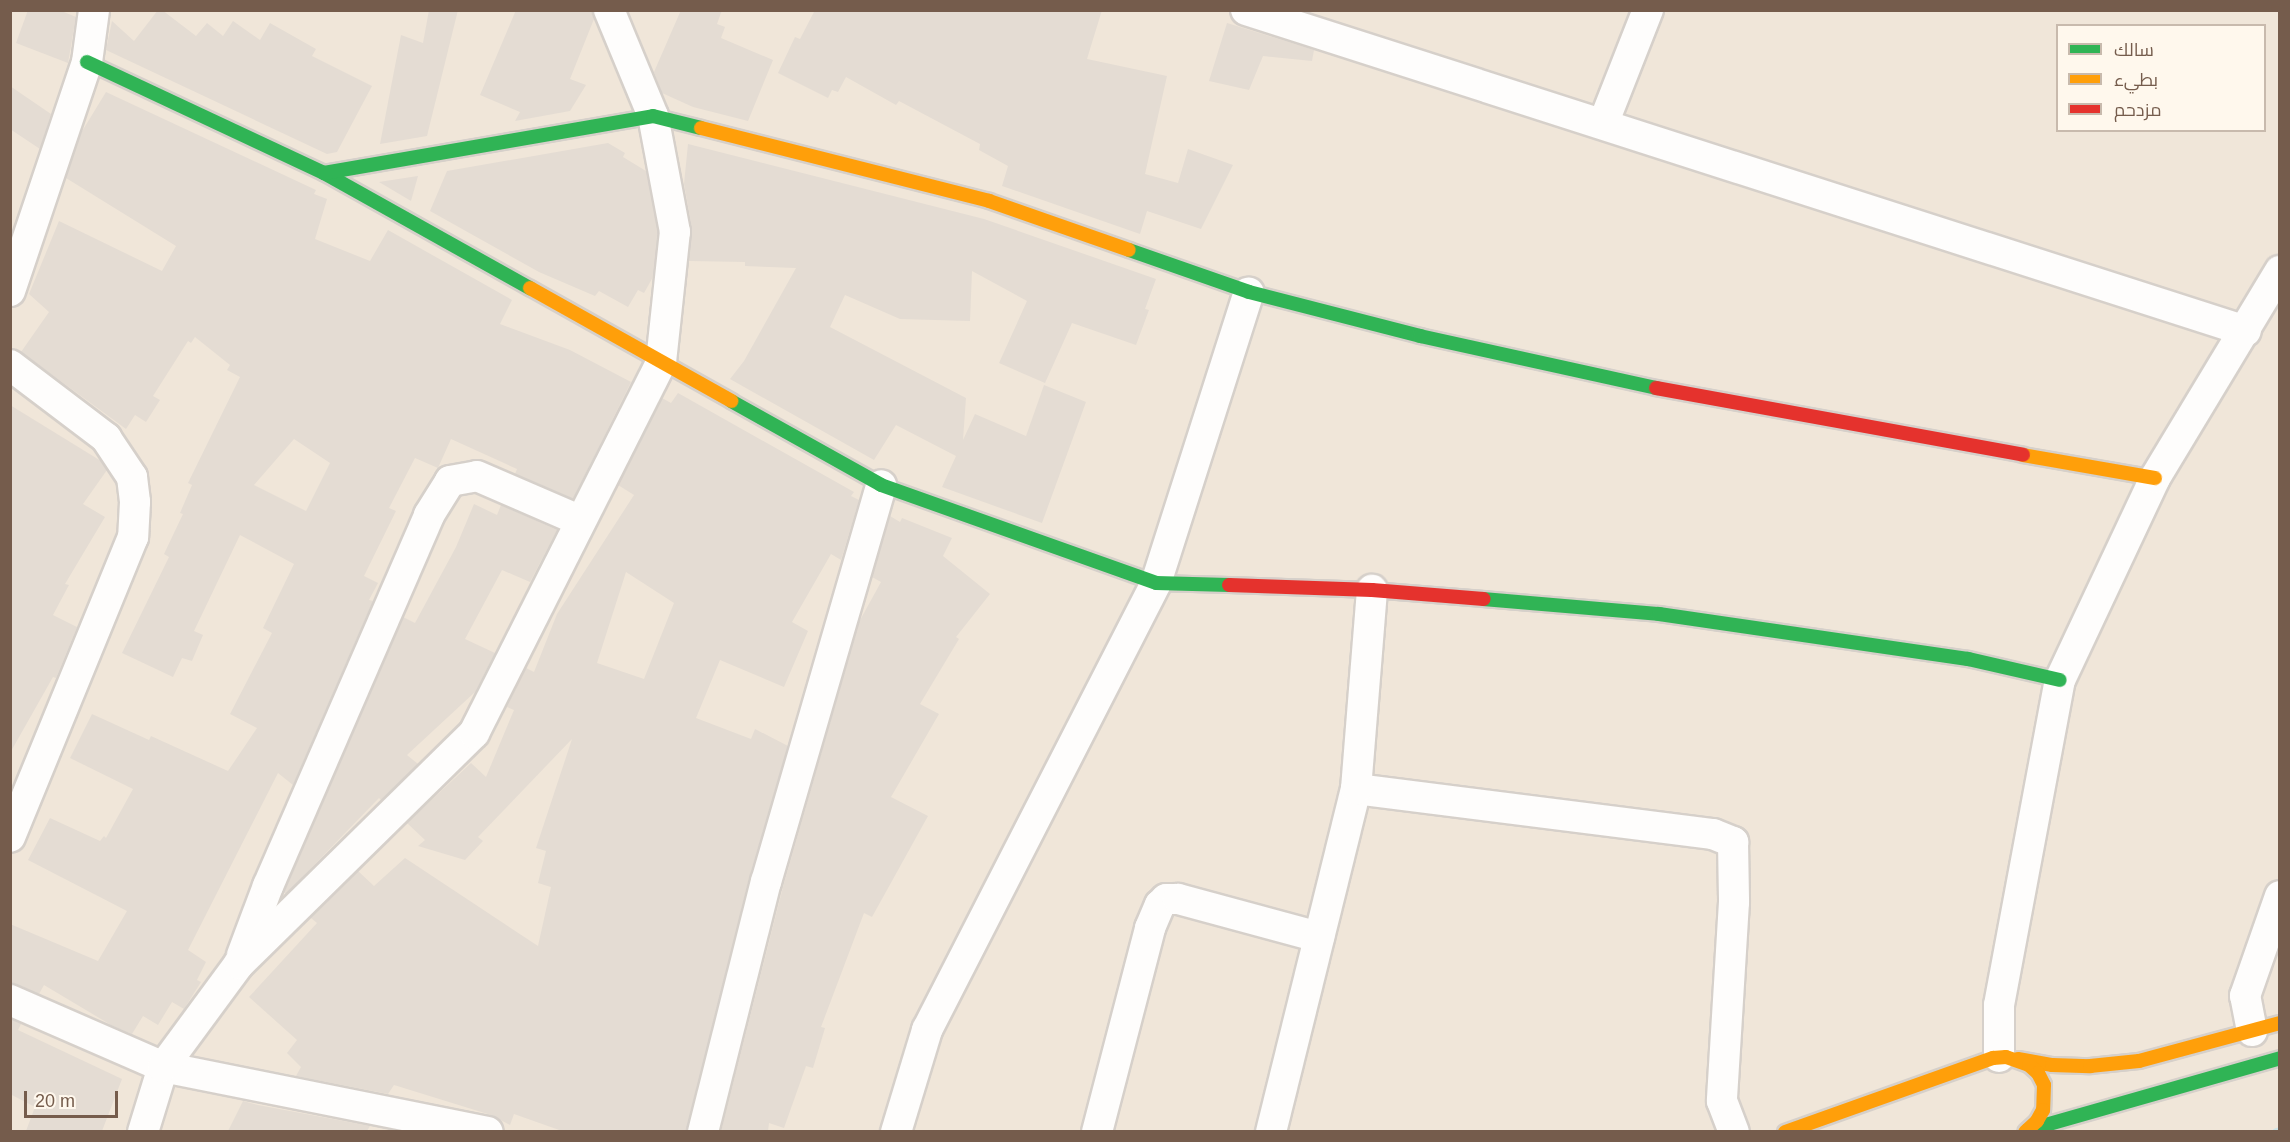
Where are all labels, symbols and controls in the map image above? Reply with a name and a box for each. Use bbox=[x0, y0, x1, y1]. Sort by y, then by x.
legend bbox=[2056, 24, 2266, 132]
text: سالك bbox=[2114, 40, 2154, 60]
text: بطيء bbox=[2114, 70, 2158, 90]
text: مزدحم bbox=[2114, 100, 2162, 120]
scale bar bbox=[27, 1079, 122, 1117]
text: 20 m bbox=[35, 1091, 75, 1111]

